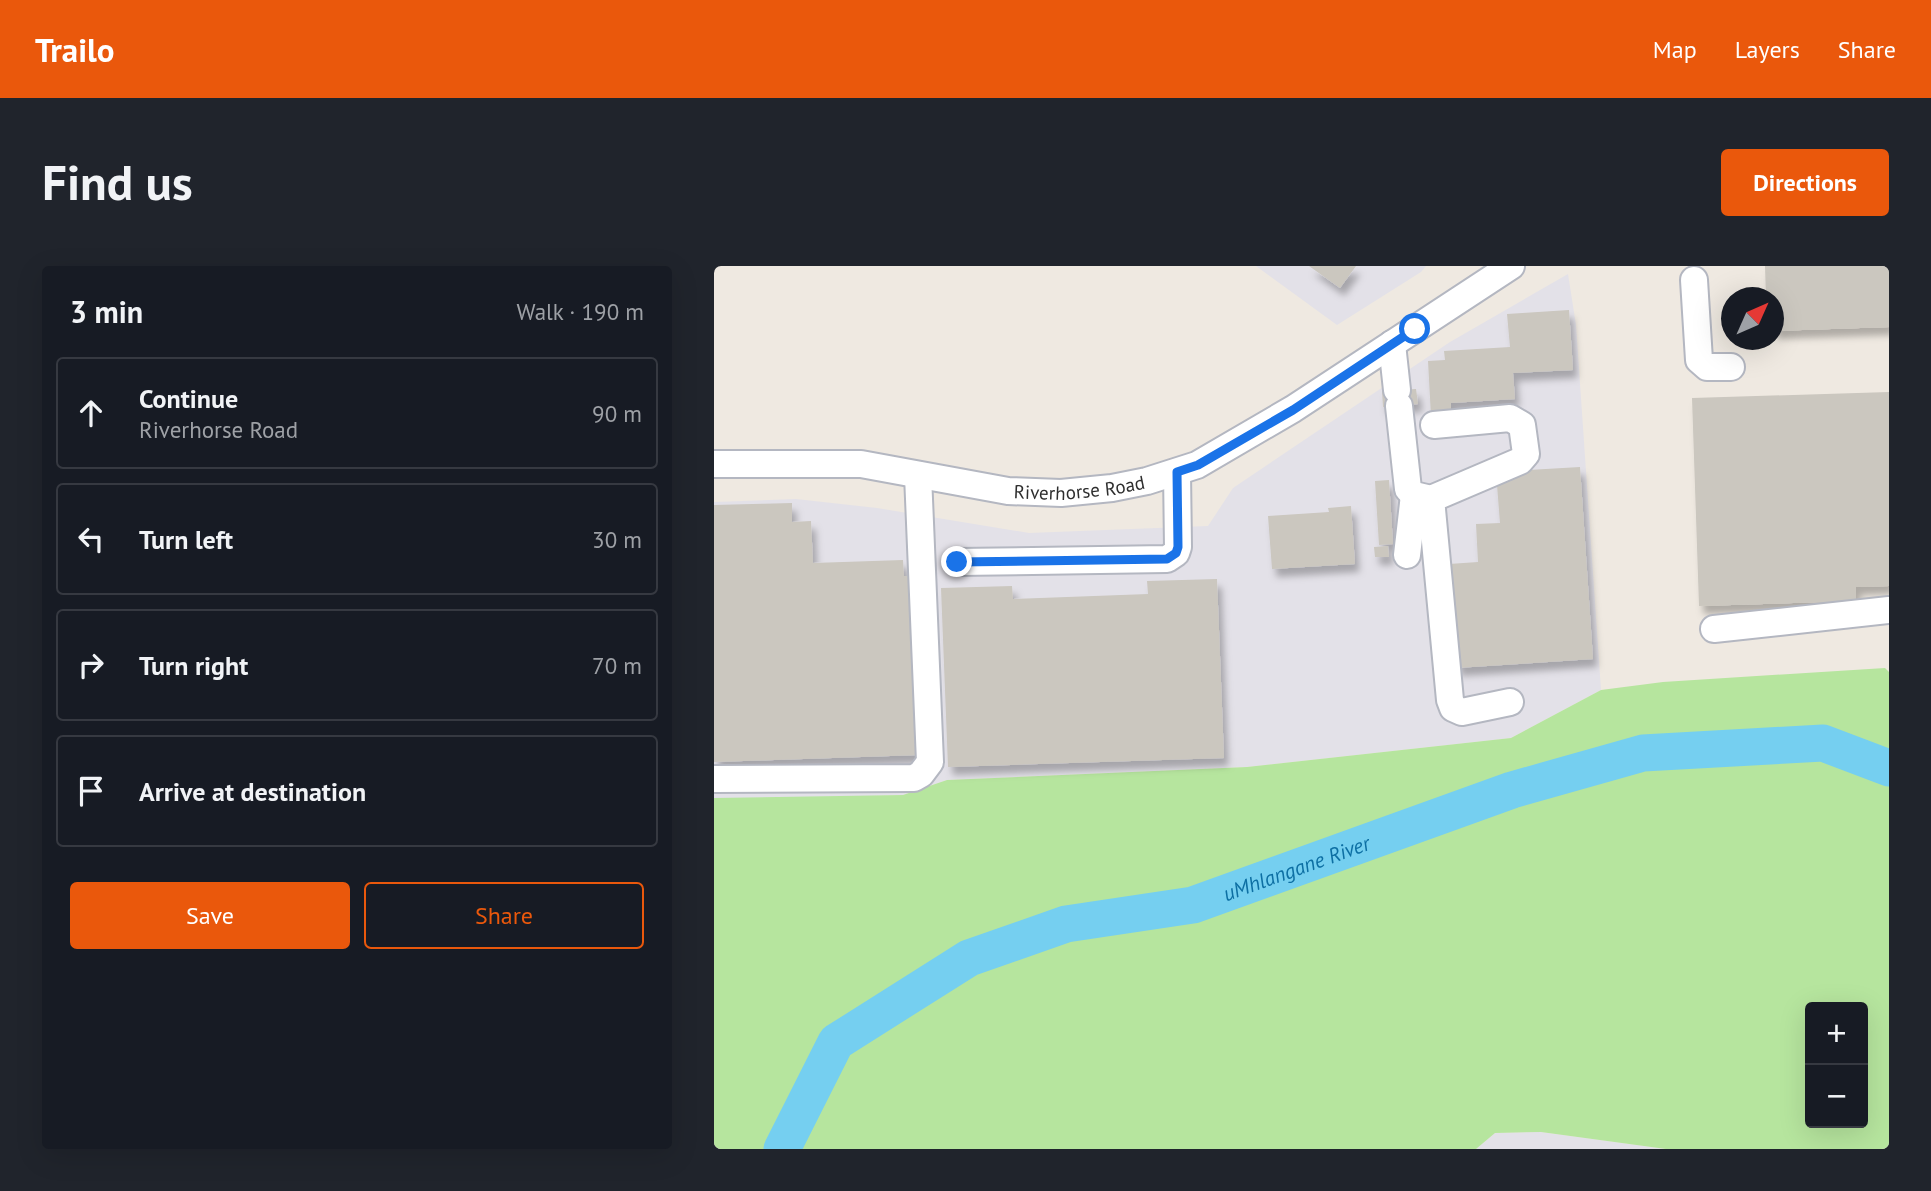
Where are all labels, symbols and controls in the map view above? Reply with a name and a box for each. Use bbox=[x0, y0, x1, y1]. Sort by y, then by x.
text: Trailo bbox=[35, 28, 115, 71]
text: Map bbox=[1653, 34, 1697, 65]
text: Layers bbox=[1735, 34, 1800, 65]
text: Share bbox=[1838, 34, 1896, 65]
button: Directions bbox=[1721, 149, 1889, 216]
text: Find us bbox=[42, 150, 193, 214]
north arrow bbox=[1721, 287, 1784, 350]
text: 3 min bbox=[70, 292, 143, 331]
text: Walk · 190 m bbox=[517, 297, 644, 326]
route start bbox=[1399, 313, 1430, 344]
text: Continue bbox=[139, 382, 238, 415]
icon: ahead bbox=[72, 394, 110, 432]
text: 90 m bbox=[592, 399, 642, 428]
text: Riverhorse Road bbox=[139, 415, 298, 444]
street label: Riverhorse Road bbox=[1013, 470, 1147, 505]
icon: left bbox=[72, 520, 110, 558]
text: Turn left bbox=[139, 523, 233, 556]
text: 30 m bbox=[592, 525, 642, 554]
route end bbox=[941, 546, 972, 577]
icon: right bbox=[72, 646, 110, 684]
text: Turn right bbox=[139, 649, 248, 682]
text: 70 m bbox=[592, 651, 642, 680]
icon: arrive bbox=[72, 772, 110, 810]
text: Arrive at destination bbox=[139, 775, 366, 808]
water label: uMhlangane River bbox=[1219, 828, 1375, 907]
button: Save bbox=[70, 882, 350, 949]
button: Share bbox=[364, 882, 644, 949]
map controls bbox=[1805, 1002, 1868, 1128]
button: + bbox=[1805, 1002, 1868, 1065]
button: − bbox=[1805, 1065, 1868, 1128]

